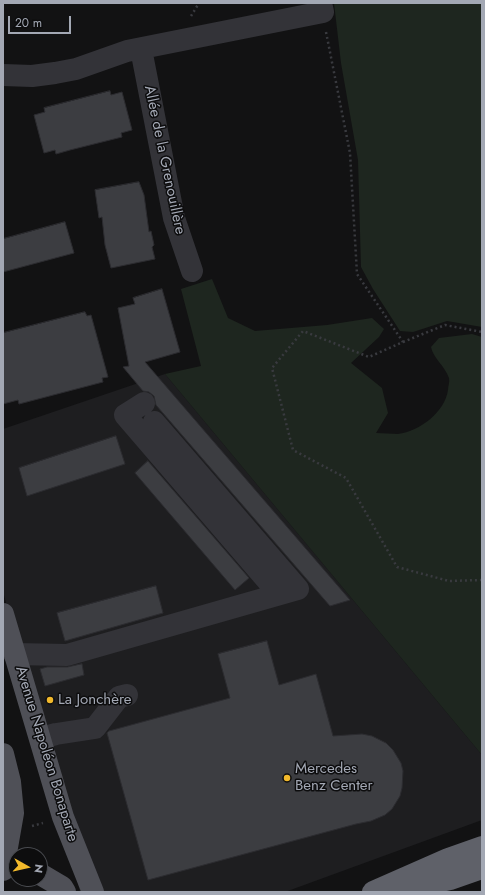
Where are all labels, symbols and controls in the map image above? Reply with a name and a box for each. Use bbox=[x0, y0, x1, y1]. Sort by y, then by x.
scale bar bbox=[10, 8, 73, 34]
text: 20 m bbox=[15, 14, 42, 32]
street label: Allée de la Grenouillère bbox=[139, 84, 189, 236]
street label: Avenue Napoléon Bonaparte bbox=[11, 664, 81, 844]
place label: La Jonchère bbox=[58, 691, 132, 709]
marker: La Jonchère bbox=[45, 695, 55, 705]
place label: Mercedes Benz Center bbox=[295, 760, 373, 795]
marker: Mercedes Benz Center bbox=[282, 773, 292, 783]
north arrow bbox=[8, 847, 48, 887]
text: N bbox=[30, 863, 47, 874]

